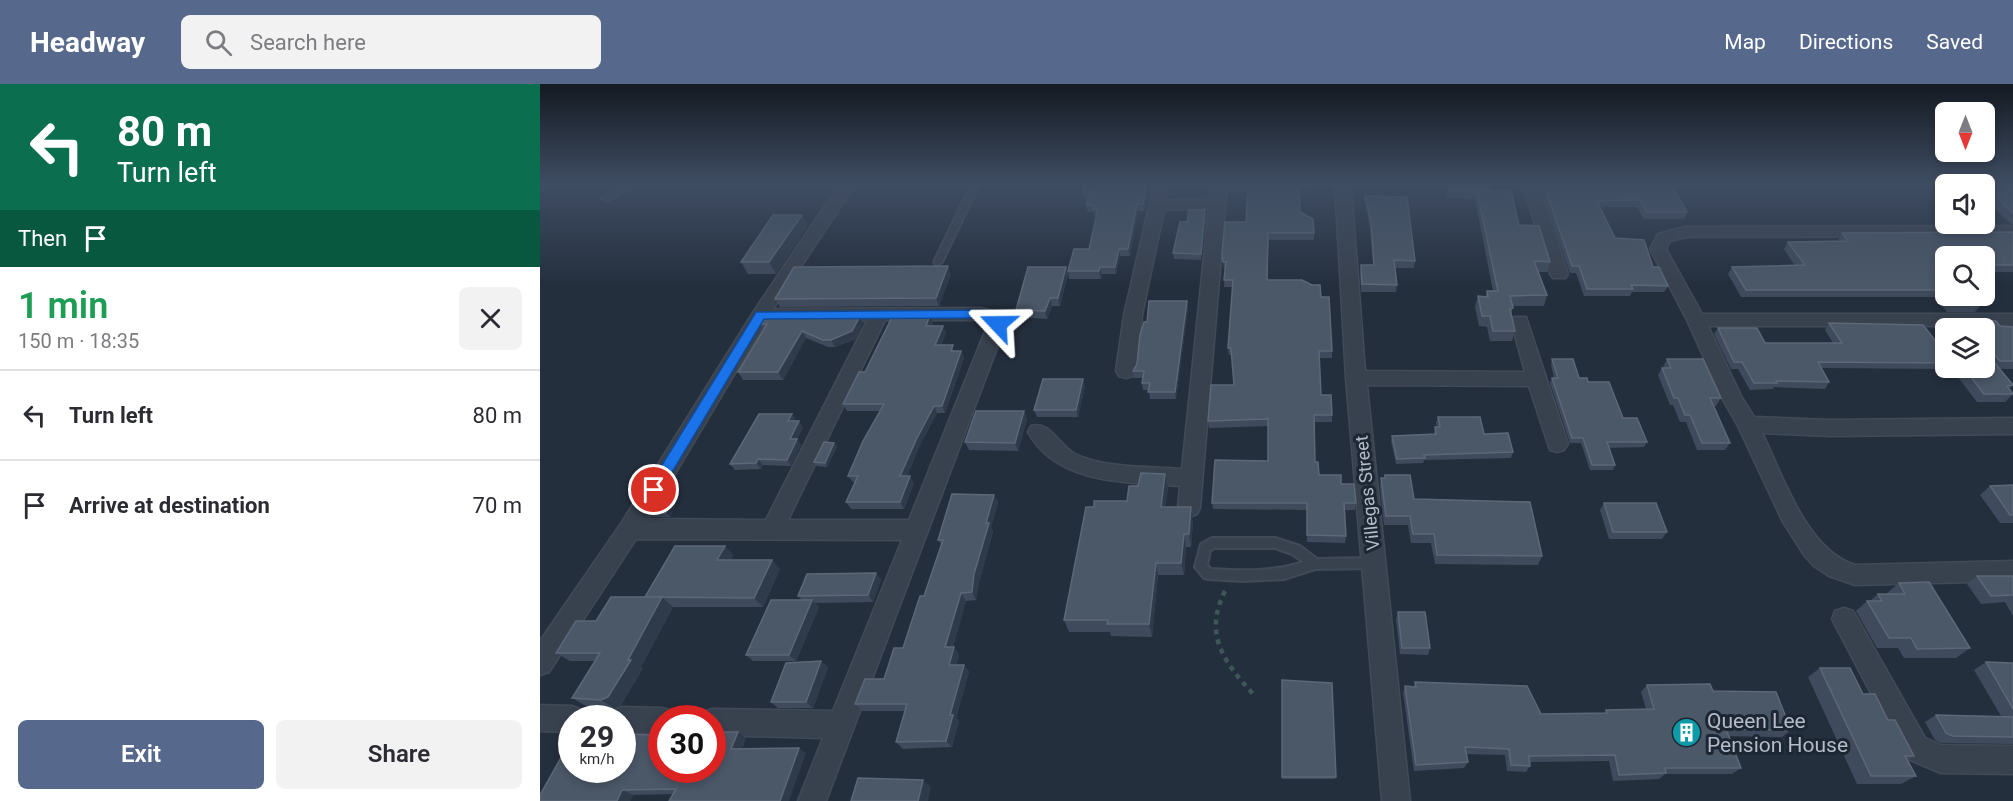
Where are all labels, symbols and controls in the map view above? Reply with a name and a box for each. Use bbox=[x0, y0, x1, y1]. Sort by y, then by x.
search box bbox=[181, 15, 601, 69]
text: Headway bbox=[30, 26, 145, 59]
icon: search bbox=[202, 26, 235, 59]
text: Search here bbox=[250, 30, 366, 55]
text: Map bbox=[1724, 30, 1766, 54]
text: Directions bbox=[1799, 30, 1893, 54]
text: Saved bbox=[1926, 30, 1983, 54]
north arrow bbox=[1935, 102, 1995, 162]
map controls bbox=[1935, 102, 1995, 378]
text: 80 m bbox=[117, 107, 212, 156]
icon: left bbox=[18, 108, 96, 186]
text: Turn left bbox=[117, 157, 217, 189]
button: sound bbox=[1935, 174, 1995, 234]
icon: arrive bbox=[79, 222, 112, 255]
text: Then bbox=[18, 226, 67, 251]
button: search bbox=[1935, 246, 1995, 306]
text: 1 min bbox=[18, 285, 108, 327]
button: close bbox=[459, 287, 522, 350]
position arrow bbox=[966, 292, 1030, 356]
button: layers bbox=[1935, 318, 1995, 378]
text: 150 m · 18:35 bbox=[18, 329, 139, 353]
icon: left bbox=[18, 399, 51, 432]
text: Turn left bbox=[69, 403, 153, 428]
text: 80 m bbox=[473, 403, 522, 428]
street label: Villegas Street bbox=[1351, 434, 1383, 551]
pin bbox=[628, 464, 679, 515]
icon: arrive bbox=[637, 473, 670, 506]
icon: arrive bbox=[18, 489, 51, 522]
text: Arrive at destination bbox=[69, 493, 270, 518]
text: 70 m bbox=[473, 493, 522, 518]
speed limit sign: 30 bbox=[648, 705, 726, 783]
place label: Queen Lee Pension House bbox=[1707, 709, 1848, 757]
building icon: Queen Lee Pension House bbox=[1670, 717, 1702, 749]
text: 29 bbox=[580, 719, 614, 754]
button: Exit bbox=[18, 720, 264, 789]
button: Share bbox=[276, 720, 522, 789]
text: km/h bbox=[579, 750, 615, 768]

